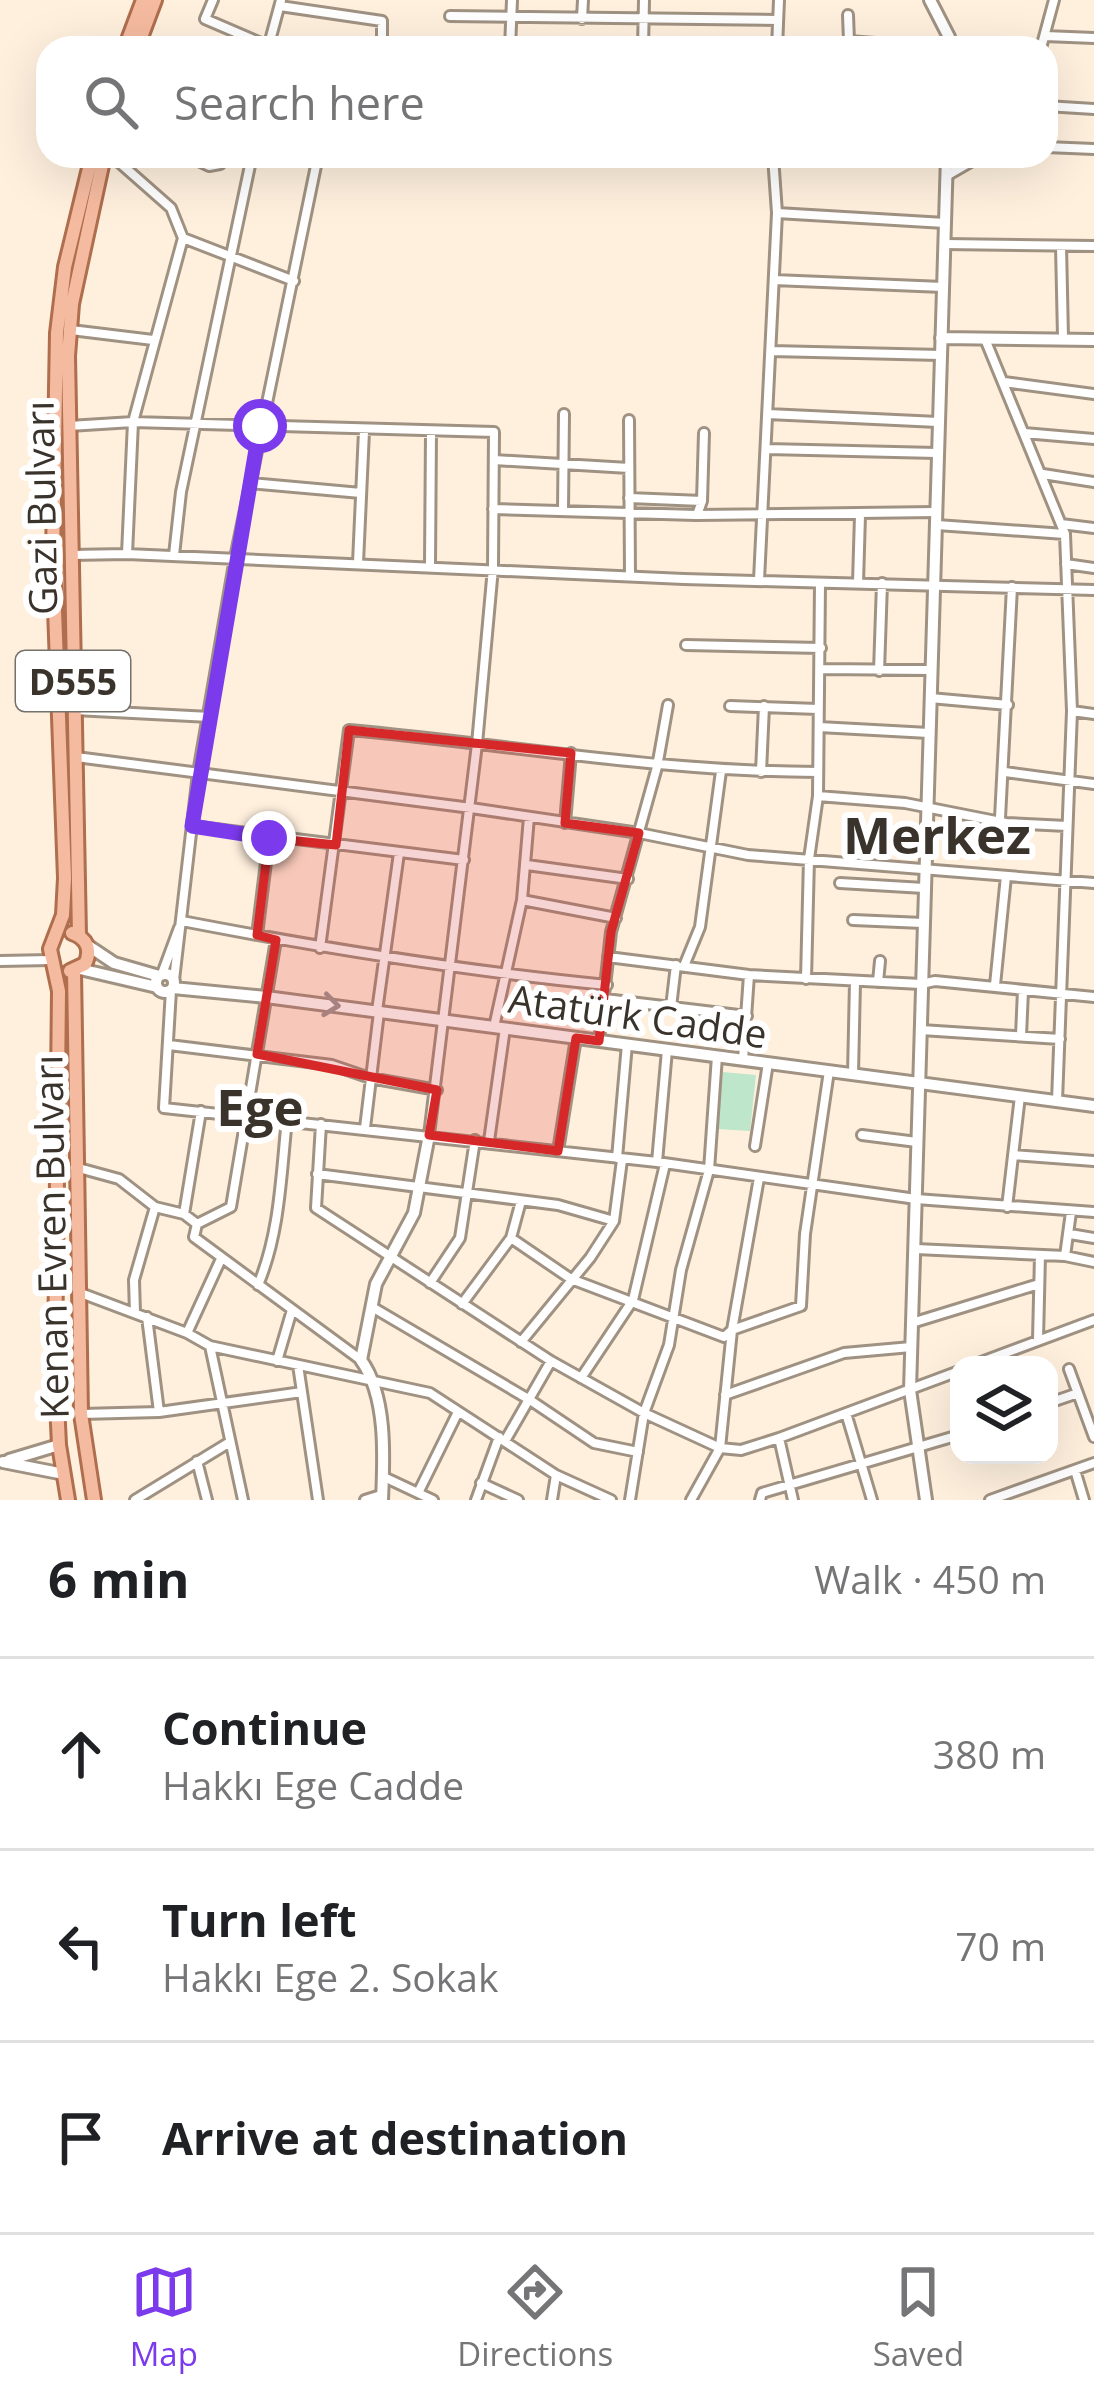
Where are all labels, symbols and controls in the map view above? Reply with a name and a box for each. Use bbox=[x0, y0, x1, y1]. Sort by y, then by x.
search box bbox=[36, 36, 1058, 168]
icon: search bbox=[78, 69, 144, 135]
text: Search here bbox=[174, 72, 425, 133]
route start bbox=[233, 399, 287, 453]
street label: Gazi Bulvarı bbox=[12, 400, 68, 616]
road number: D555 bbox=[16, 651, 130, 711]
district label: Merkez bbox=[843, 799, 1031, 869]
route end bbox=[242, 811, 296, 865]
street label: Atatürk Cadde bbox=[505, 971, 771, 1059]
one-way arrow bbox=[321, 992, 341, 1018]
street label: Kenan Evren Bulvarı bbox=[20, 1054, 80, 1420]
district label: Ege bbox=[216, 1071, 304, 1141]
map controls bbox=[950, 1356, 1058, 1464]
button: layers bbox=[950, 1356, 1058, 1464]
text: 6 min bbox=[48, 1543, 190, 1613]
text: Walk · 450 m bbox=[814, 1552, 1046, 1605]
text: Continue bbox=[162, 1697, 367, 1758]
icon: ahead bbox=[48, 1721, 114, 1787]
text: 380 m bbox=[933, 1727, 1046, 1780]
text: Hakkı Ege Cadde bbox=[162, 1758, 464, 1811]
text: Turn left bbox=[162, 1889, 357, 1950]
icon: left bbox=[48, 1913, 114, 1979]
text: 70 m bbox=[955, 1919, 1046, 1972]
text: Hakkı Ege 2. Sokak bbox=[162, 1950, 498, 2003]
icon: arrive bbox=[48, 2105, 114, 2171]
text: Arrive at destination bbox=[162, 2107, 628, 2168]
tab: Map bbox=[130, 2259, 198, 2376]
tab: Directions bbox=[457, 2259, 613, 2376]
tab: Saved bbox=[873, 2259, 964, 2376]

